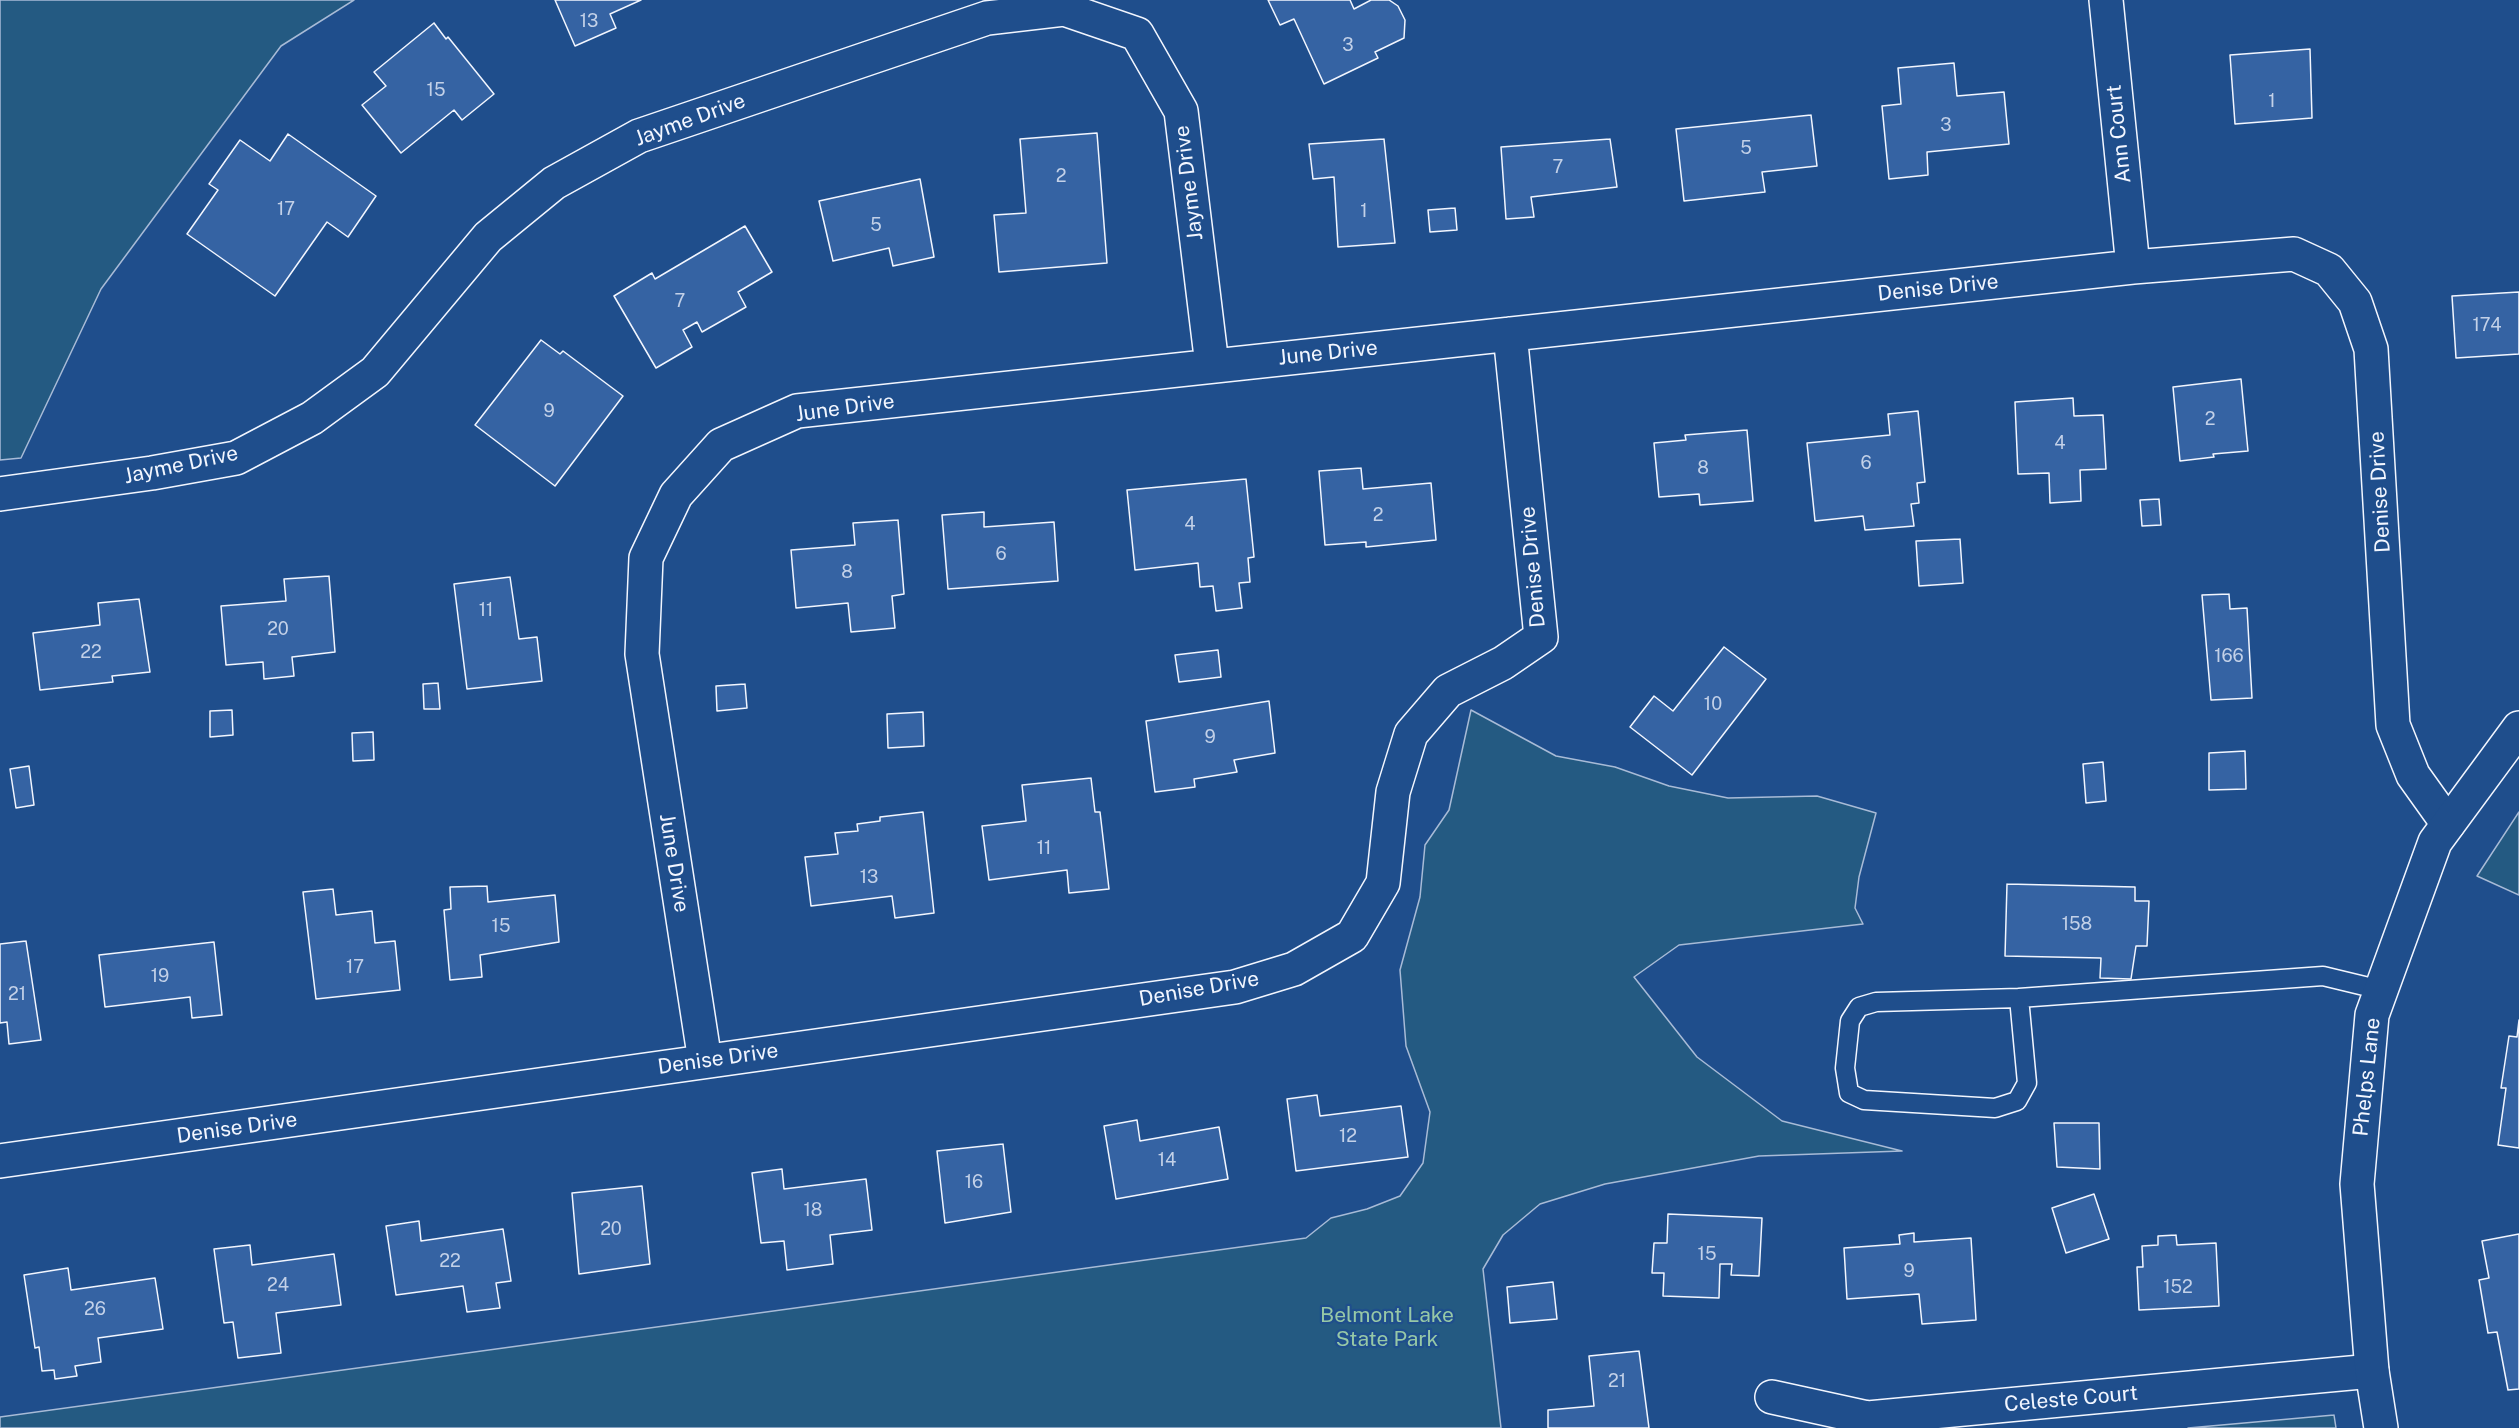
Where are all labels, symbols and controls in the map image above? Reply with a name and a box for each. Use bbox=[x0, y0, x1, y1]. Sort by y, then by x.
house number: 13 bbox=[580, 10, 598, 32]
house number: 3 bbox=[1342, 34, 1354, 56]
house number: 15 bbox=[427, 79, 445, 101]
street label: Ann Court bbox=[2101, 83, 2137, 185]
street label: Jayme Drive bbox=[631, 88, 749, 152]
house number: 1 bbox=[2268, 90, 2276, 112]
house number: 3 bbox=[1940, 114, 1952, 136]
street label: Jayme Drive bbox=[1169, 124, 1209, 242]
house number: 5 bbox=[1740, 137, 1752, 159]
house number: 7 bbox=[1553, 156, 1563, 178]
house number: 2 bbox=[1056, 165, 1066, 187]
house number: 17 bbox=[277, 198, 295, 220]
house number: 1 bbox=[1360, 200, 1368, 222]
house number: 5 bbox=[870, 214, 882, 236]
street label: Denise Drive bbox=[1876, 269, 2000, 307]
house number: 7 bbox=[675, 290, 685, 312]
house number: 174 bbox=[2473, 314, 2501, 336]
street label: June Drive bbox=[1277, 335, 1379, 371]
street label: June Drive bbox=[794, 389, 896, 427]
house number: 9 bbox=[543, 400, 555, 422]
house number: 2 bbox=[2205, 408, 2215, 430]
street label: Denise Drive bbox=[2364, 431, 2396, 553]
house number: 4 bbox=[2054, 432, 2066, 454]
street label: Jayme Drive bbox=[122, 441, 240, 489]
house number: 6 bbox=[1860, 452, 1872, 474]
house number: 8 bbox=[1697, 457, 1709, 479]
house number: 2 bbox=[1373, 504, 1383, 526]
street label: Denise Drive bbox=[1515, 505, 1551, 629]
house number: 4 bbox=[1184, 513, 1196, 535]
house number: 6 bbox=[995, 543, 1007, 565]
house number: 8 bbox=[841, 561, 853, 583]
house number: 11 bbox=[479, 599, 493, 621]
house number: 20 bbox=[267, 618, 289, 640]
house number: 22 bbox=[80, 641, 102, 663]
house number: 166 bbox=[2214, 645, 2244, 667]
house number: 10 bbox=[1704, 693, 1722, 715]
house number: 9 bbox=[1204, 726, 1216, 748]
street label: June Drive bbox=[654, 812, 694, 914]
house number: 11 bbox=[1037, 837, 1051, 859]
house number: 13 bbox=[860, 866, 878, 888]
house number: 158 bbox=[2062, 913, 2092, 935]
house number: 15 bbox=[492, 915, 510, 937]
house number: 17 bbox=[346, 956, 364, 978]
house number: 19 bbox=[151, 965, 169, 987]
street label: Denise Drive bbox=[1137, 966, 1261, 1012]
house number: 21 bbox=[8, 983, 26, 1005]
street label: Phelps Lane bbox=[2348, 1016, 2386, 1138]
street label: Denise Drive bbox=[656, 1038, 780, 1080]
street label: Denise Drive bbox=[175, 1107, 299, 1149]
house number: 12 bbox=[1339, 1125, 1357, 1147]
house number: 14 bbox=[1158, 1149, 1176, 1171]
house number: 16 bbox=[965, 1171, 983, 1193]
house number: 18 bbox=[804, 1199, 822, 1221]
house number: 20 bbox=[600, 1218, 622, 1240]
house number: 15 bbox=[1698, 1243, 1716, 1265]
house number: 22 bbox=[439, 1250, 461, 1272]
house number: 9 bbox=[1903, 1260, 1915, 1282]
house number: 24 bbox=[267, 1274, 289, 1296]
house number: 152 bbox=[2163, 1276, 2193, 1298]
house number: 26 bbox=[84, 1298, 106, 1320]
park label: Belmont Lake State Park bbox=[1320, 1303, 1454, 1353]
house number: 21 bbox=[1608, 1370, 1626, 1392]
street label: Celeste Court bbox=[2003, 1381, 2139, 1417]

